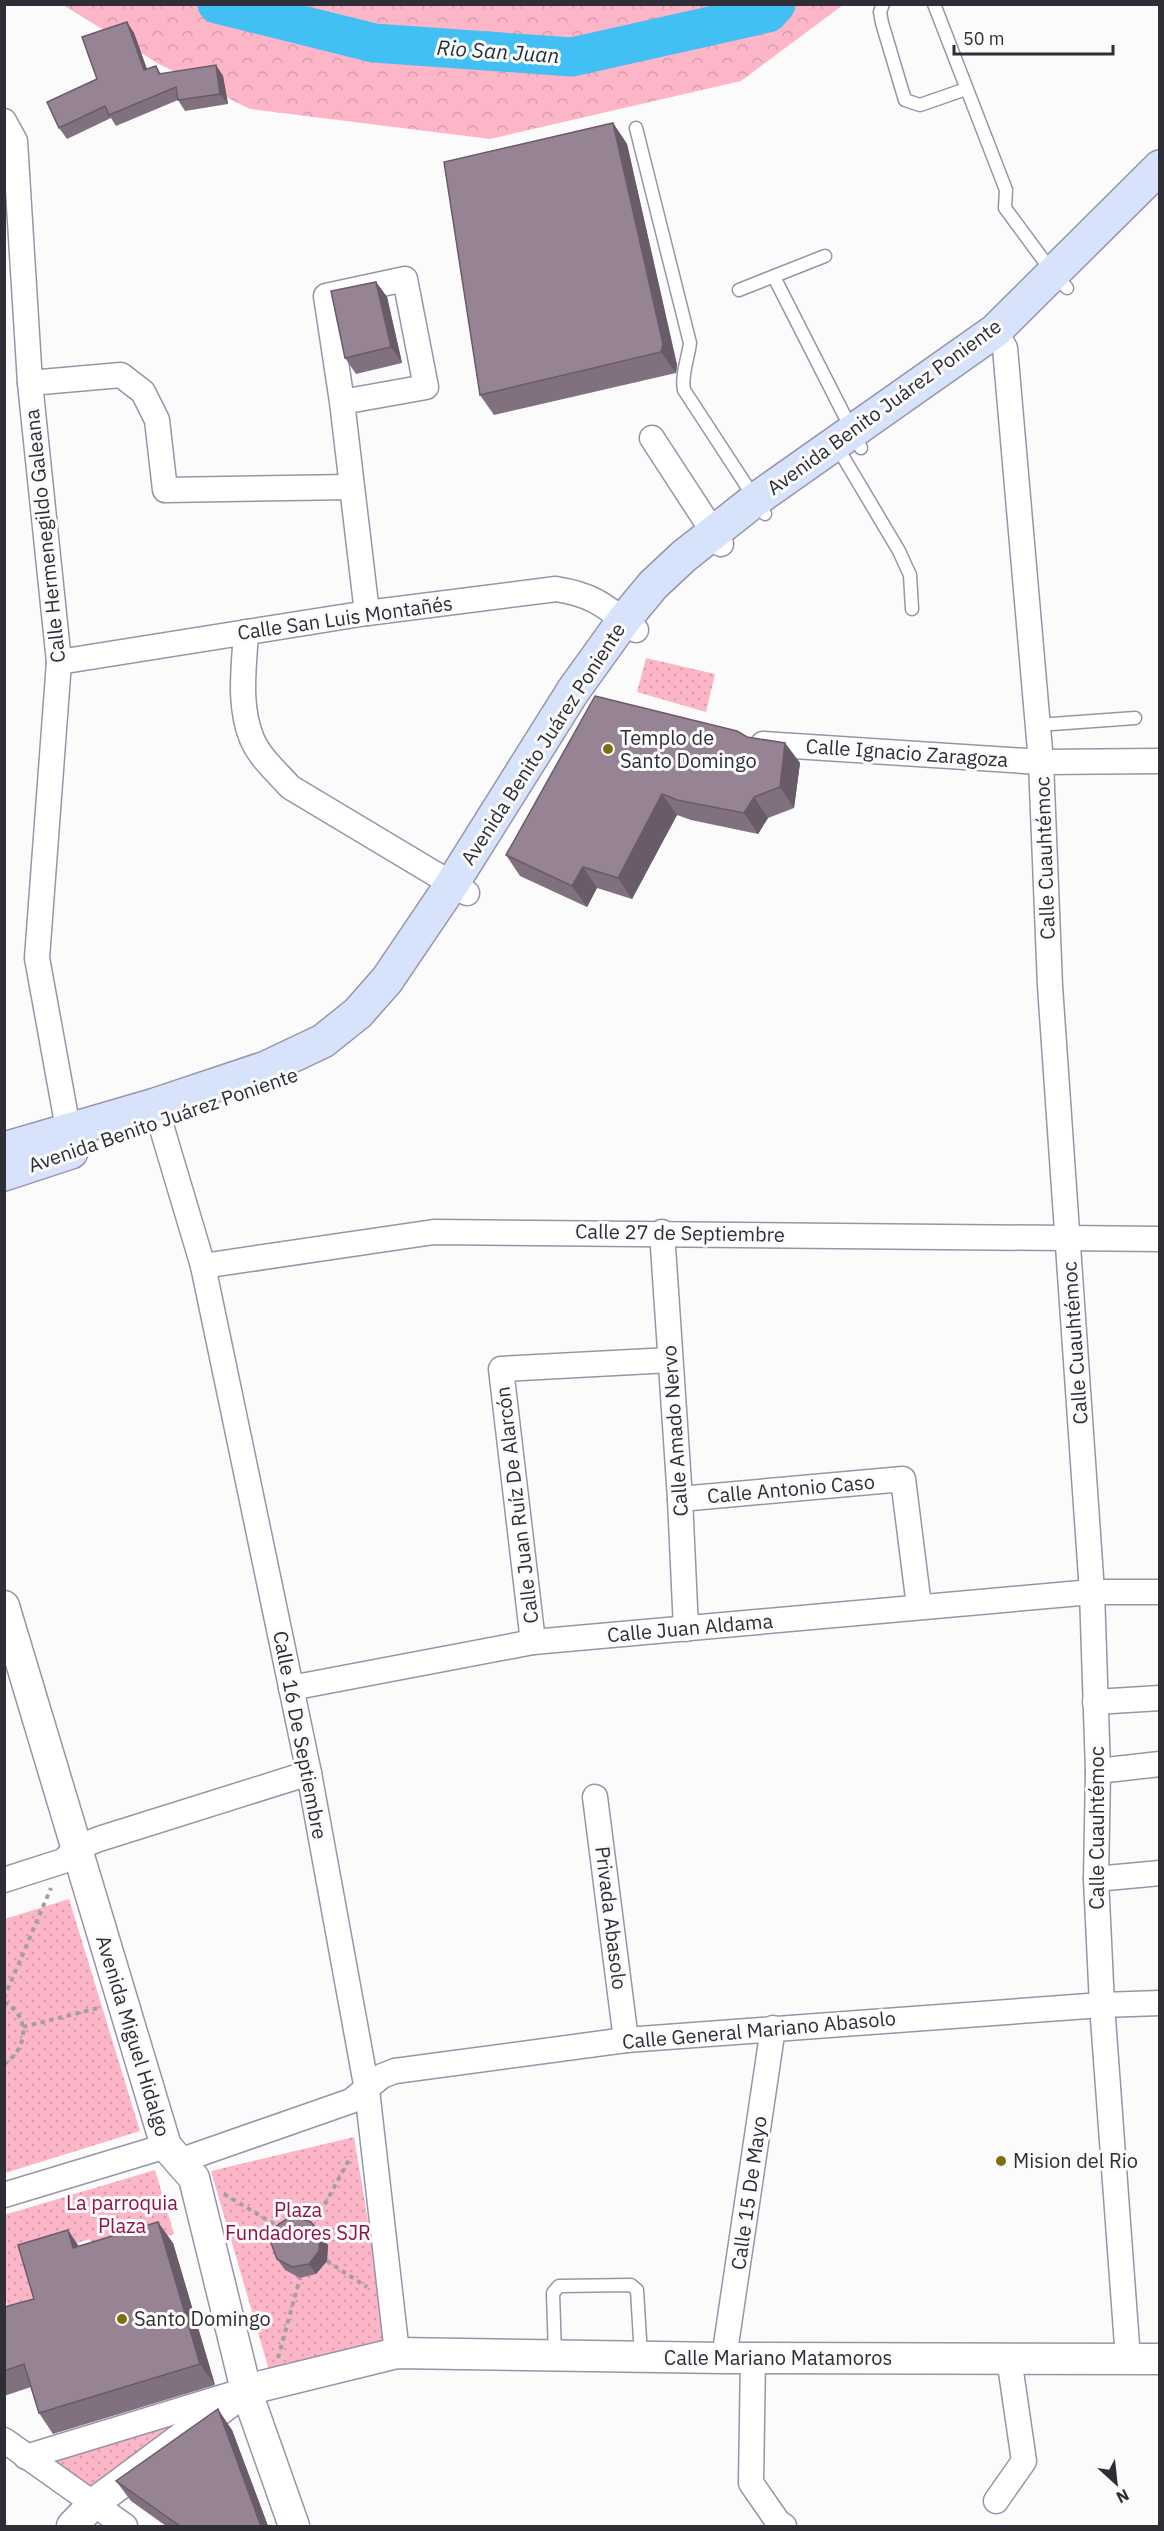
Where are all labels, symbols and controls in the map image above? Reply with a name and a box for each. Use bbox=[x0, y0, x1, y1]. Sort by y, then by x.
scale bar bbox=[954, 18, 1113, 56]
text: 50 m bbox=[963, 27, 1005, 50]
water label: Rio San Juan bbox=[436, 33, 560, 69]
street label: Avenida Benito Juárez Poniente bbox=[761, 312, 1006, 501]
street label: Calle Hermenegildo Galeana bbox=[18, 407, 71, 664]
street label: Calle San Luis Montañés bbox=[236, 589, 454, 646]
street label: Avenida Benito Juárez Poniente bbox=[454, 617, 631, 870]
place label: Templo de Santo Domingo bbox=[620, 724, 757, 774]
street label: Calle Ignacio Zaragoza bbox=[805, 732, 1009, 773]
marker: Templo de Santo Domingo bbox=[601, 742, 615, 756]
street label: Calle Cuauhtémoc bbox=[1028, 776, 1061, 940]
street label: Avenida Benito Juárez Poniente bbox=[24, 1061, 301, 1178]
street label: Calle 27 de Septiembre bbox=[575, 1217, 785, 1248]
street label: Calle Cuauhtémoc bbox=[1055, 1261, 1094, 1425]
street label: Calle Amado Nervo bbox=[655, 1344, 694, 1518]
street label: Calle Juan Ruíz De Alarcón bbox=[489, 1385, 544, 1625]
street label: Calle Antonio Caso bbox=[706, 1468, 876, 1509]
street label: Calle Juan Aldama bbox=[606, 1607, 774, 1648]
street label: Calle 16 De Septiembre bbox=[267, 1628, 334, 1841]
street label: Calle Cuauhtémoc bbox=[1083, 1746, 1110, 1910]
street label: Privada Abasolo bbox=[589, 1845, 634, 1991]
street label: Avenida Miguel Hidalgo bbox=[90, 1932, 177, 2140]
street label: Calle General Mariano Abasolo bbox=[621, 2004, 897, 2055]
street label: Calle 15 De Mayo bbox=[724, 2114, 773, 2272]
place label: Mision del Rio bbox=[1013, 2147, 1138, 2174]
marker: Mision del Rio bbox=[994, 2154, 1008, 2168]
park label: La parroquia Plaza bbox=[66, 2189, 178, 2239]
park label: Plaza Fundadores SJR bbox=[225, 2196, 371, 2246]
place label: Santo Domingo bbox=[134, 2305, 271, 2332]
marker: Santo Domingo bbox=[115, 2312, 129, 2326]
street label: Calle Mariano Matamoros bbox=[664, 2344, 892, 2371]
north arrow bbox=[1086, 2453, 1146, 2513]
text: N bbox=[1113, 2485, 1133, 2508]

